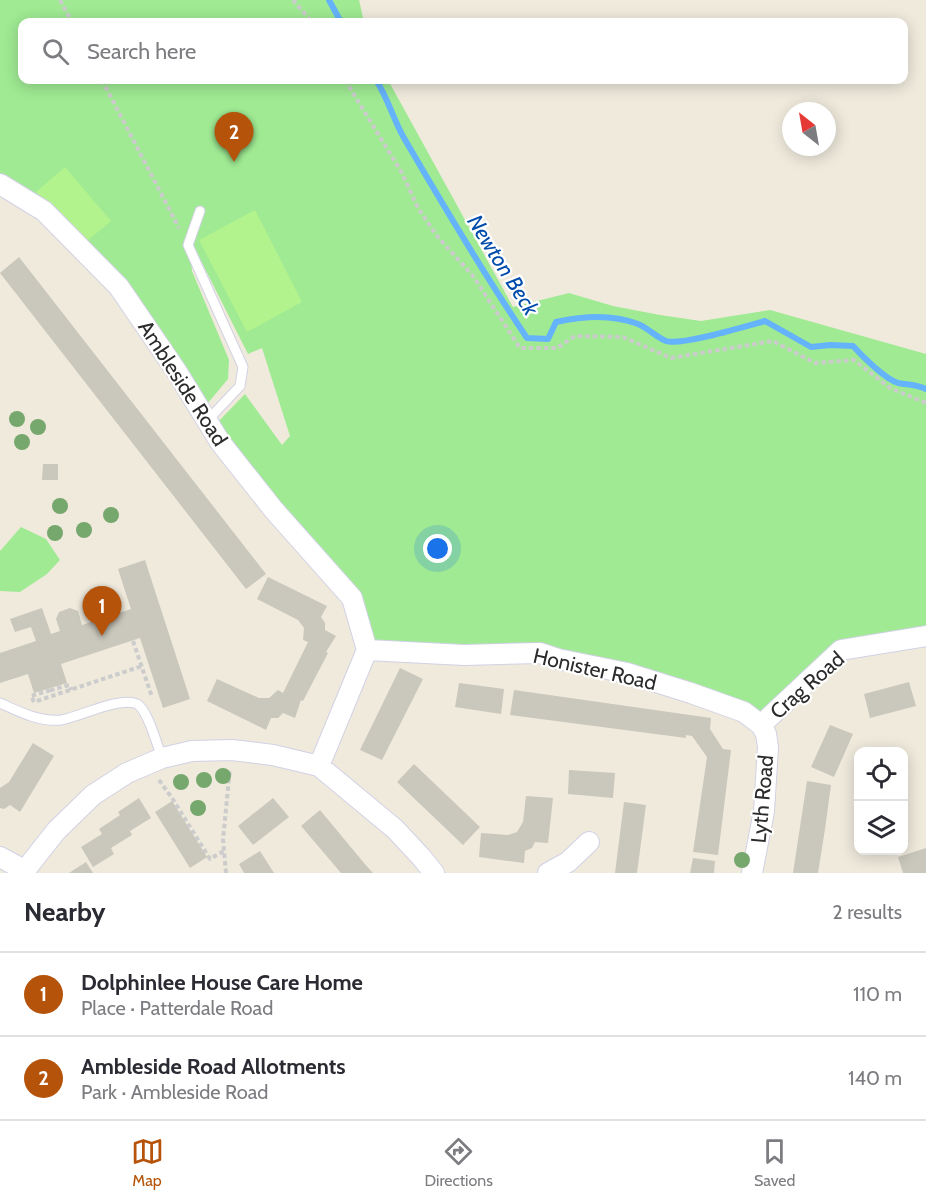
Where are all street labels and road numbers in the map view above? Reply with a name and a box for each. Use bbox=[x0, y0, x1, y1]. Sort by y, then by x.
street label: Ambleside Road bbox=[133, 316, 233, 450]
street label: Honister Road bbox=[531, 643, 659, 695]
street label: Crag Road bbox=[765, 646, 849, 724]
street label: Lyth Road bbox=[746, 754, 778, 844]

